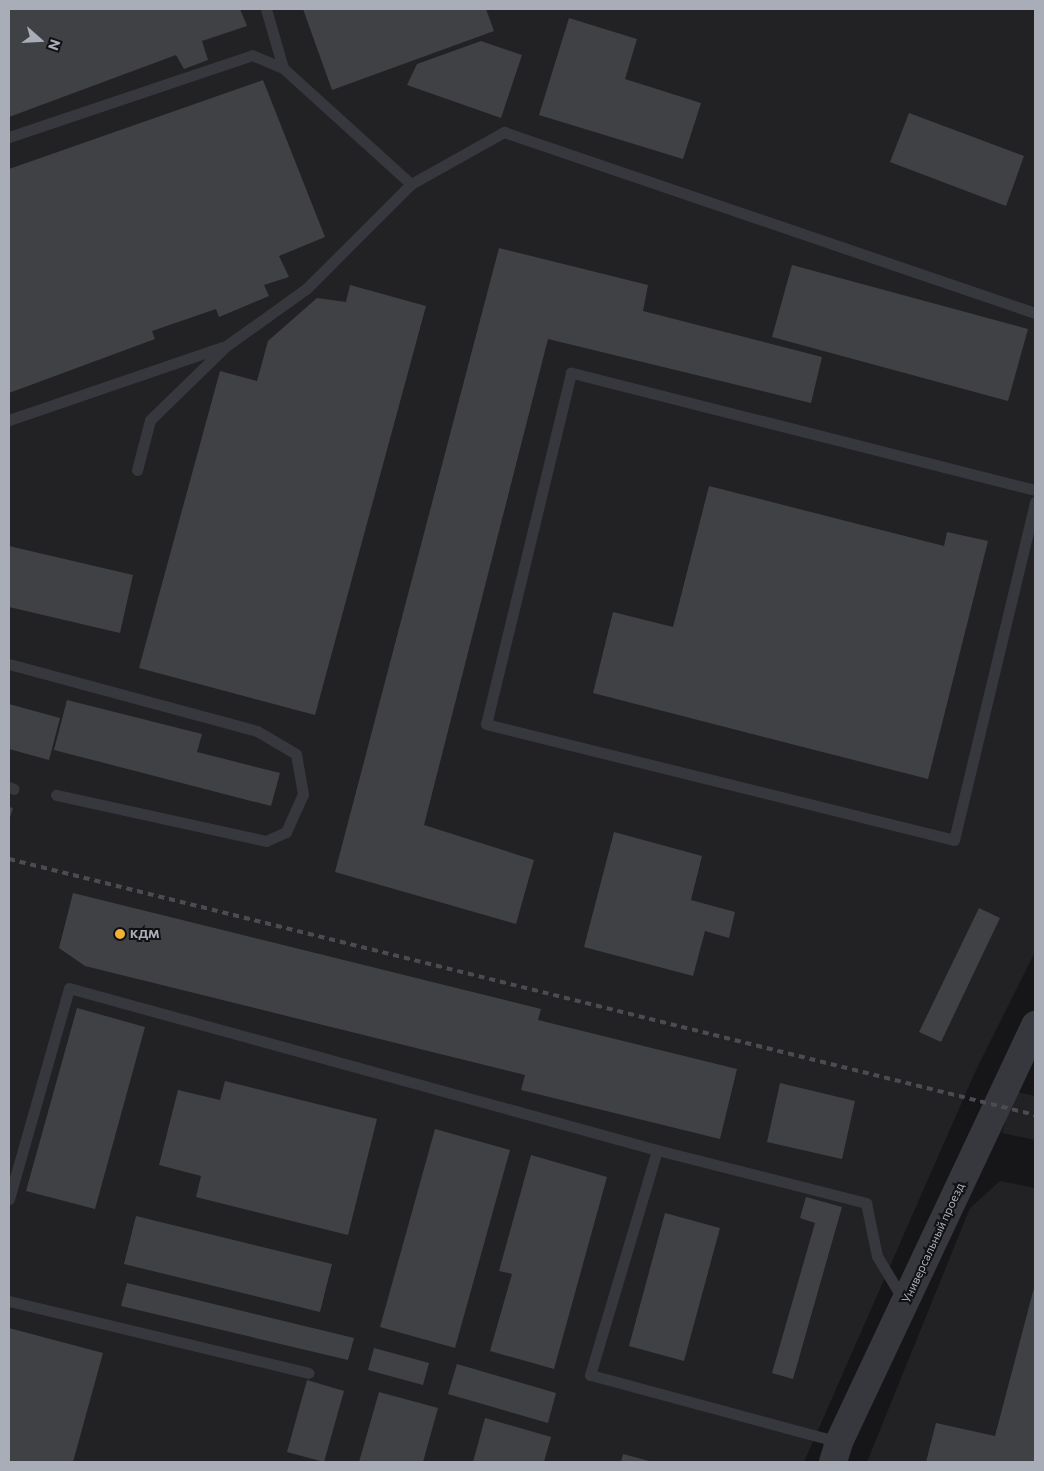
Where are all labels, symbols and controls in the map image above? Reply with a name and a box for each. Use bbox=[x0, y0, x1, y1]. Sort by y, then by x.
north arrow bbox=[15, 15, 65, 65]
text: N bbox=[45, 37, 64, 53]
place label: КДМ bbox=[130, 927, 160, 941]
marker: КДМ bbox=[114, 928, 126, 940]
street label: Универсальный проезд bbox=[899, 1181, 967, 1305]

